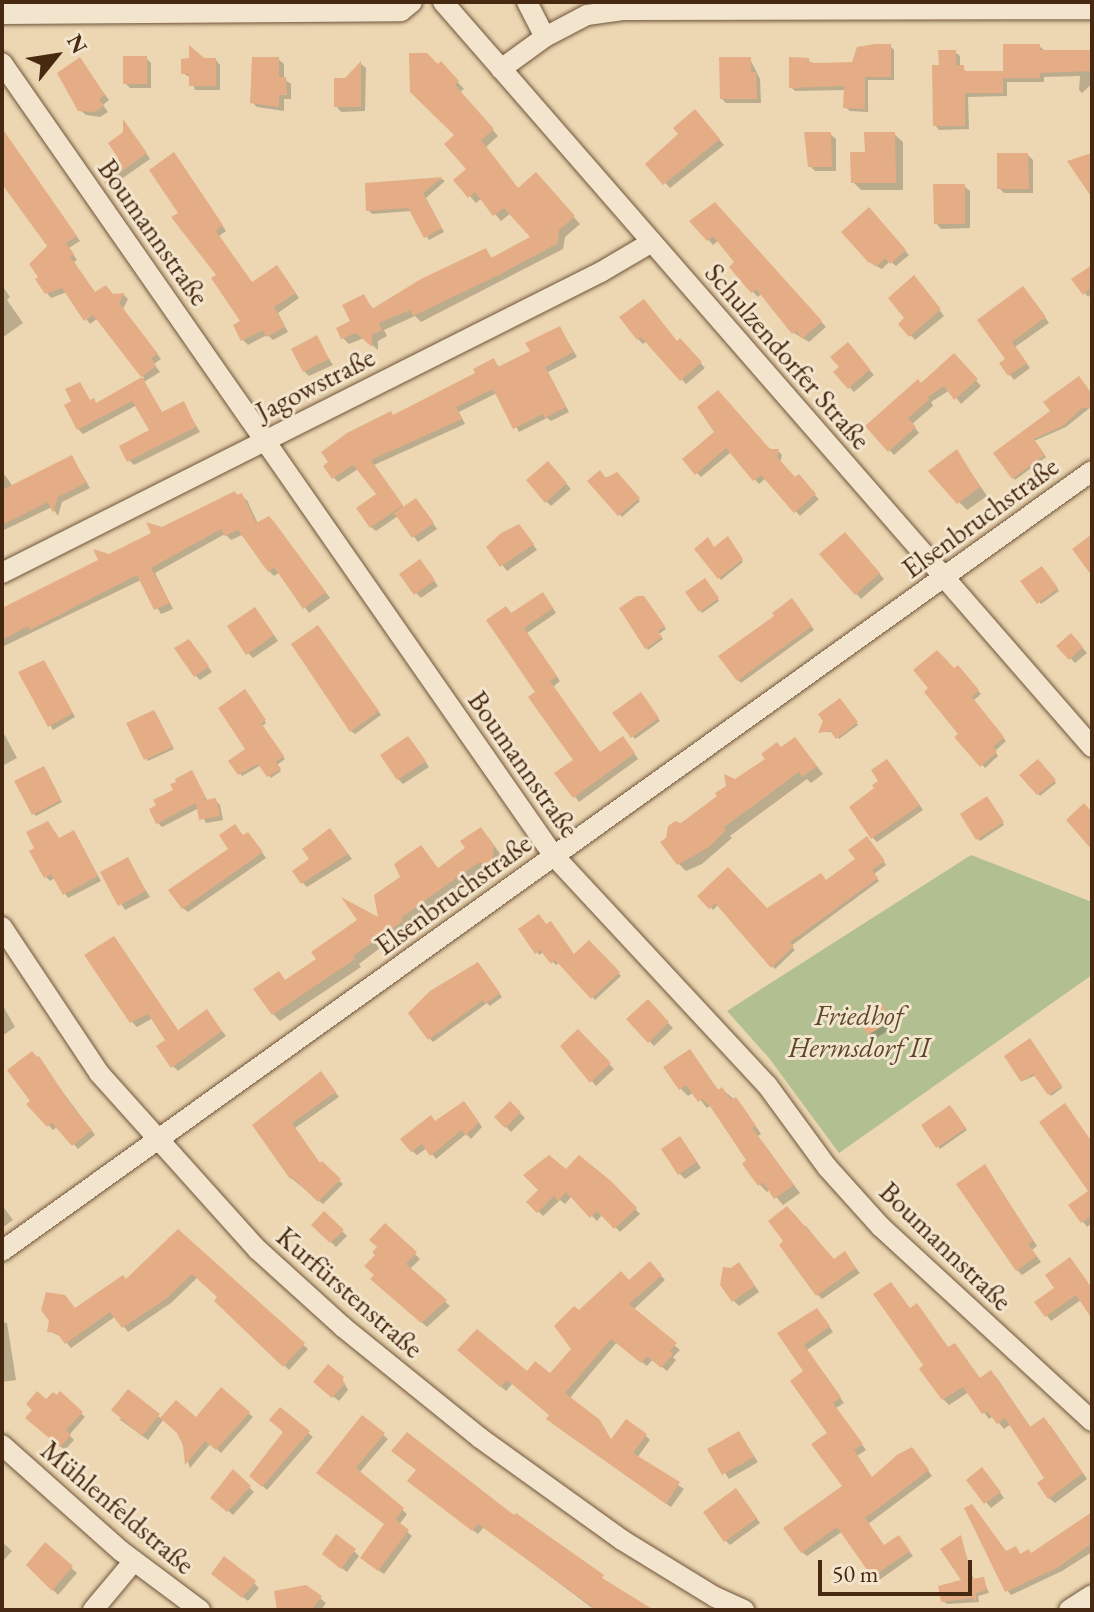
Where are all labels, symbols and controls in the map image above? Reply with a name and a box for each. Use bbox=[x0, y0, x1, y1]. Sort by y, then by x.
north arrow bbox=[16, 16, 96, 96]
text: N bbox=[60, 29, 94, 59]
street label: Boumannstraße bbox=[91, 152, 217, 312]
street label: Schulzendorfer Straße bbox=[698, 256, 878, 456]
street label: Jagowstraße bbox=[250, 340, 380, 428]
street label: Elsenbruchstraße bbox=[895, 449, 1065, 585]
street label: Boumannstraße bbox=[461, 684, 587, 844]
street label: Elsenbruchstraße bbox=[368, 826, 538, 962]
park label: Friedhof Hermsdorf II bbox=[788, 998, 930, 1064]
street label: Boumannstraße bbox=[873, 1175, 1019, 1317]
street label: Kurfürstenstraße bbox=[270, 1219, 430, 1365]
street label: Mühlenfeldstraße bbox=[34, 1433, 202, 1581]
scale bar bbox=[822, 1544, 976, 1594]
text: 50 m bbox=[832, 1558, 879, 1589]

